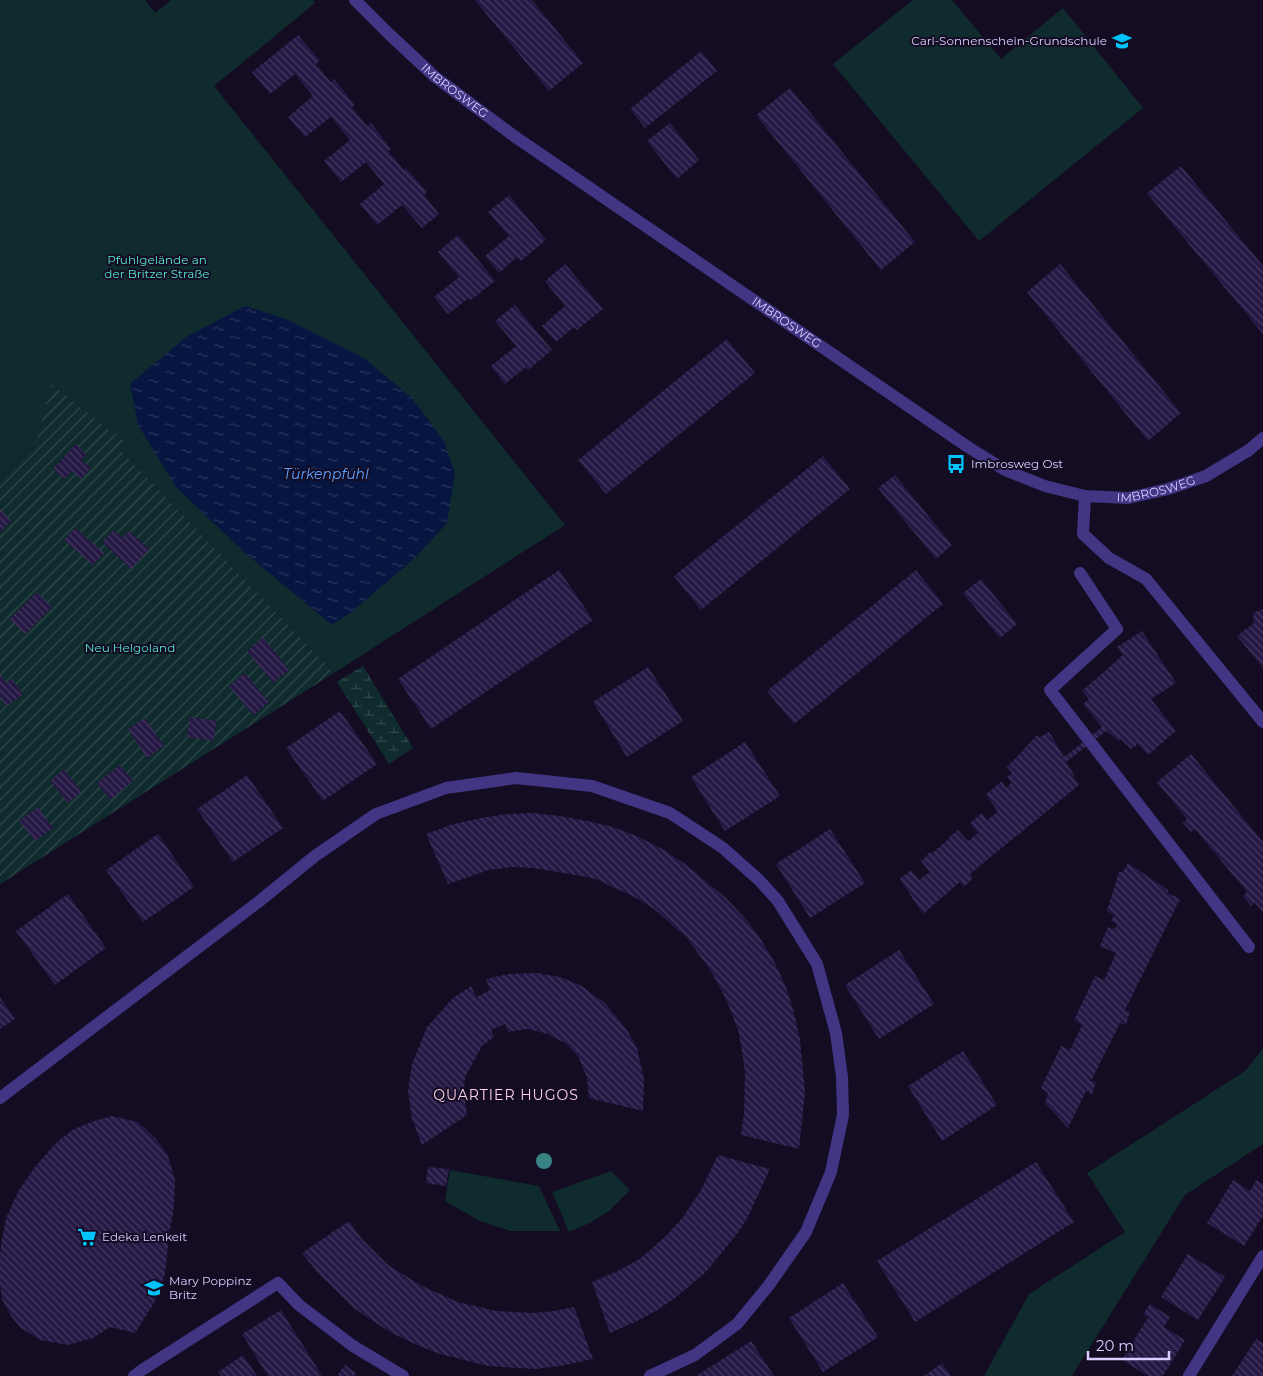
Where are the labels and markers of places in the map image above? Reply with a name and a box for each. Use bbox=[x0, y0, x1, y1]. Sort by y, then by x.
school or university icon: Carl-Sonnenschein-Grundschule bbox=[1111, 30, 1133, 52]
place label: Carl-Sonnenschein-Grundschule bbox=[911, 33, 1107, 48]
bus stop icon: Imbrosweg Ost bbox=[945, 453, 967, 475]
place label: Imbrosweg Ost bbox=[971, 456, 1063, 471]
supermarket icon: Edeka Lenkeit bbox=[76, 1226, 98, 1248]
place label: Edeka Lenkeit bbox=[102, 1229, 187, 1244]
place label: Mary Poppinz Britz bbox=[169, 1273, 252, 1302]
school or university icon: Mary Poppinz Britz bbox=[143, 1277, 165, 1299]

